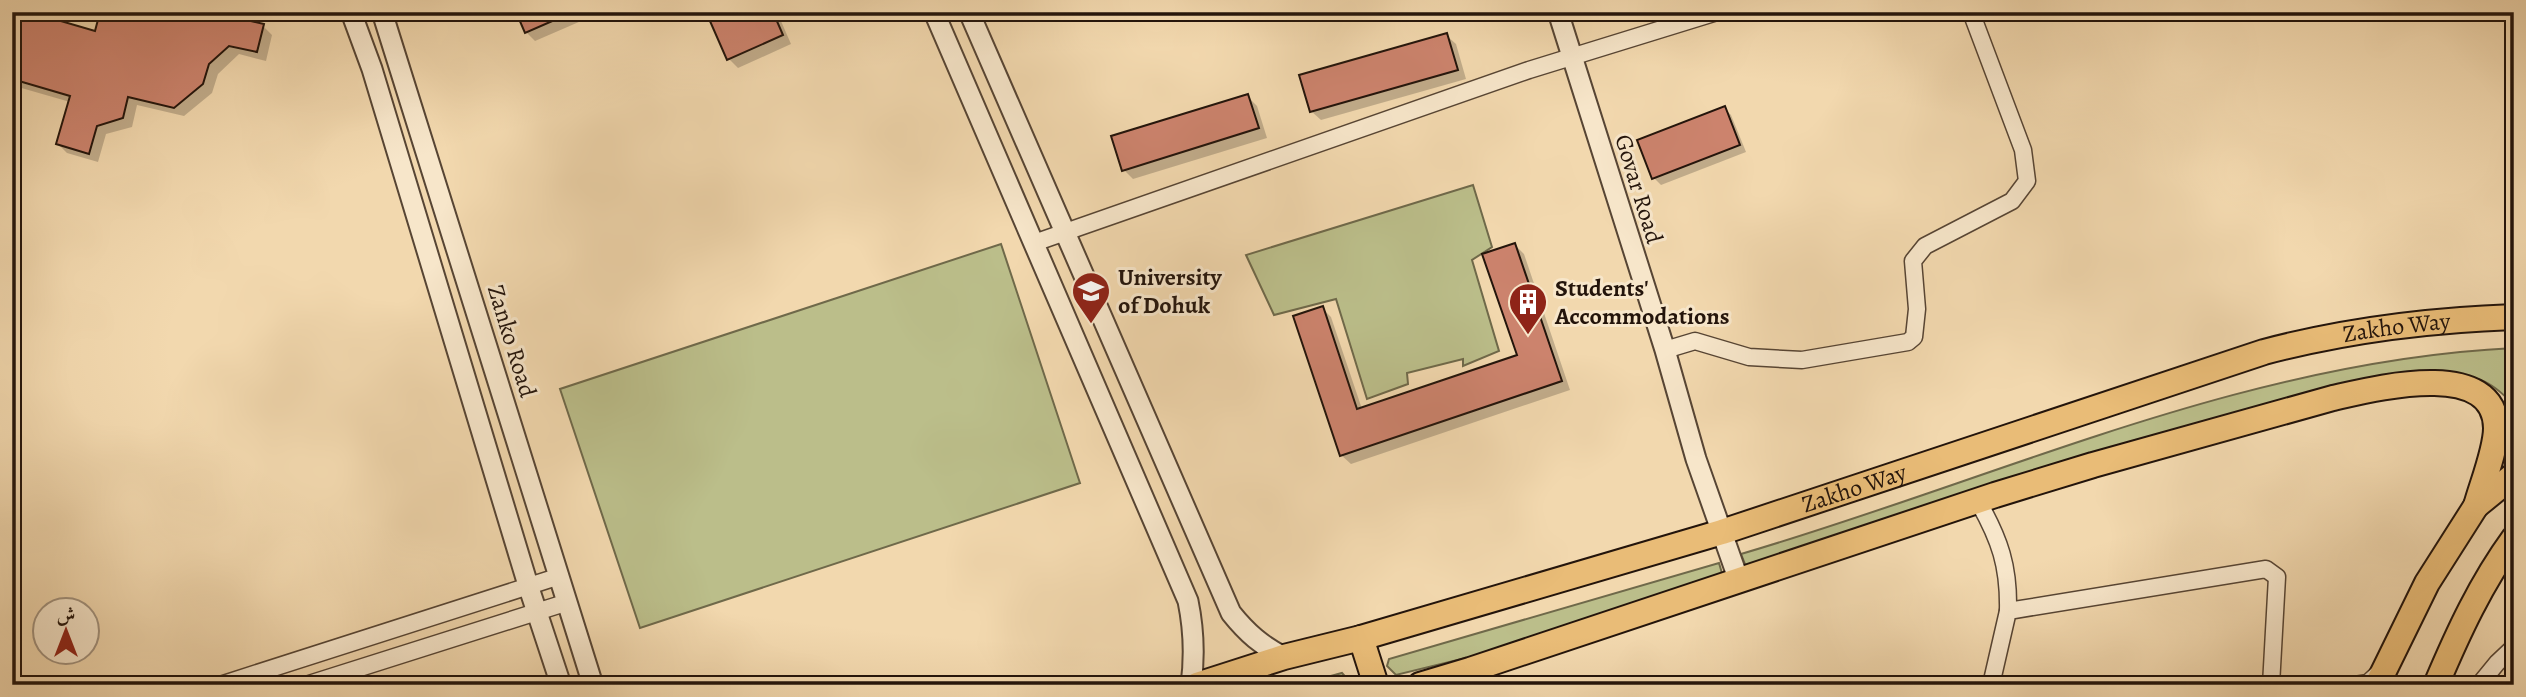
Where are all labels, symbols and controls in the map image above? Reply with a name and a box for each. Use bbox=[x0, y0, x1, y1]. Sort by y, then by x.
street label: Govar Road bbox=[1607, 131, 1671, 248]
place label: University of Dohuk bbox=[1118, 261, 1222, 321]
school or university icon: University of Dohuk bbox=[1070, 270, 1112, 325]
place label: Students' Accommodations bbox=[1554, 272, 1730, 332]
street label: Zanko Road bbox=[480, 281, 544, 401]
building icon: Students' Accommodations bbox=[1507, 281, 1549, 336]
street label: Zakho Way bbox=[2340, 305, 2452, 350]
street label: Zakho Way bbox=[1798, 456, 1911, 520]
north arrow bbox=[32, 596, 102, 666]
text: ش bbox=[57, 602, 75, 628]

